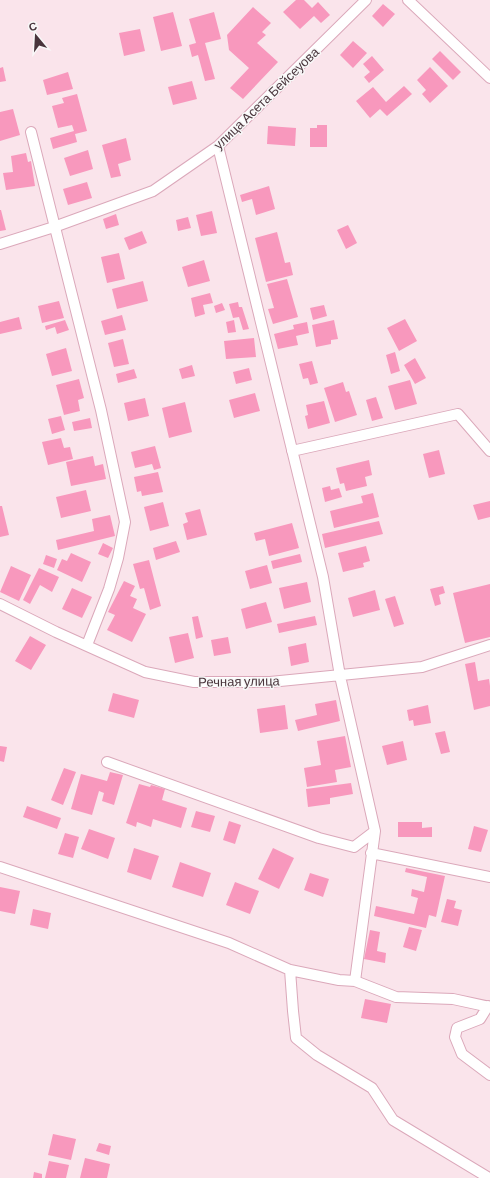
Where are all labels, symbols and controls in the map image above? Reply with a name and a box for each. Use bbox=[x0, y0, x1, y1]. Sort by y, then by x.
north arrow bbox=[16, 16, 56, 56]
text: С bbox=[27, 19, 39, 33]
street label: улица Асета Бейсеуова bbox=[210, 43, 323, 152]
street label: Речная улица bbox=[198, 672, 281, 690]

